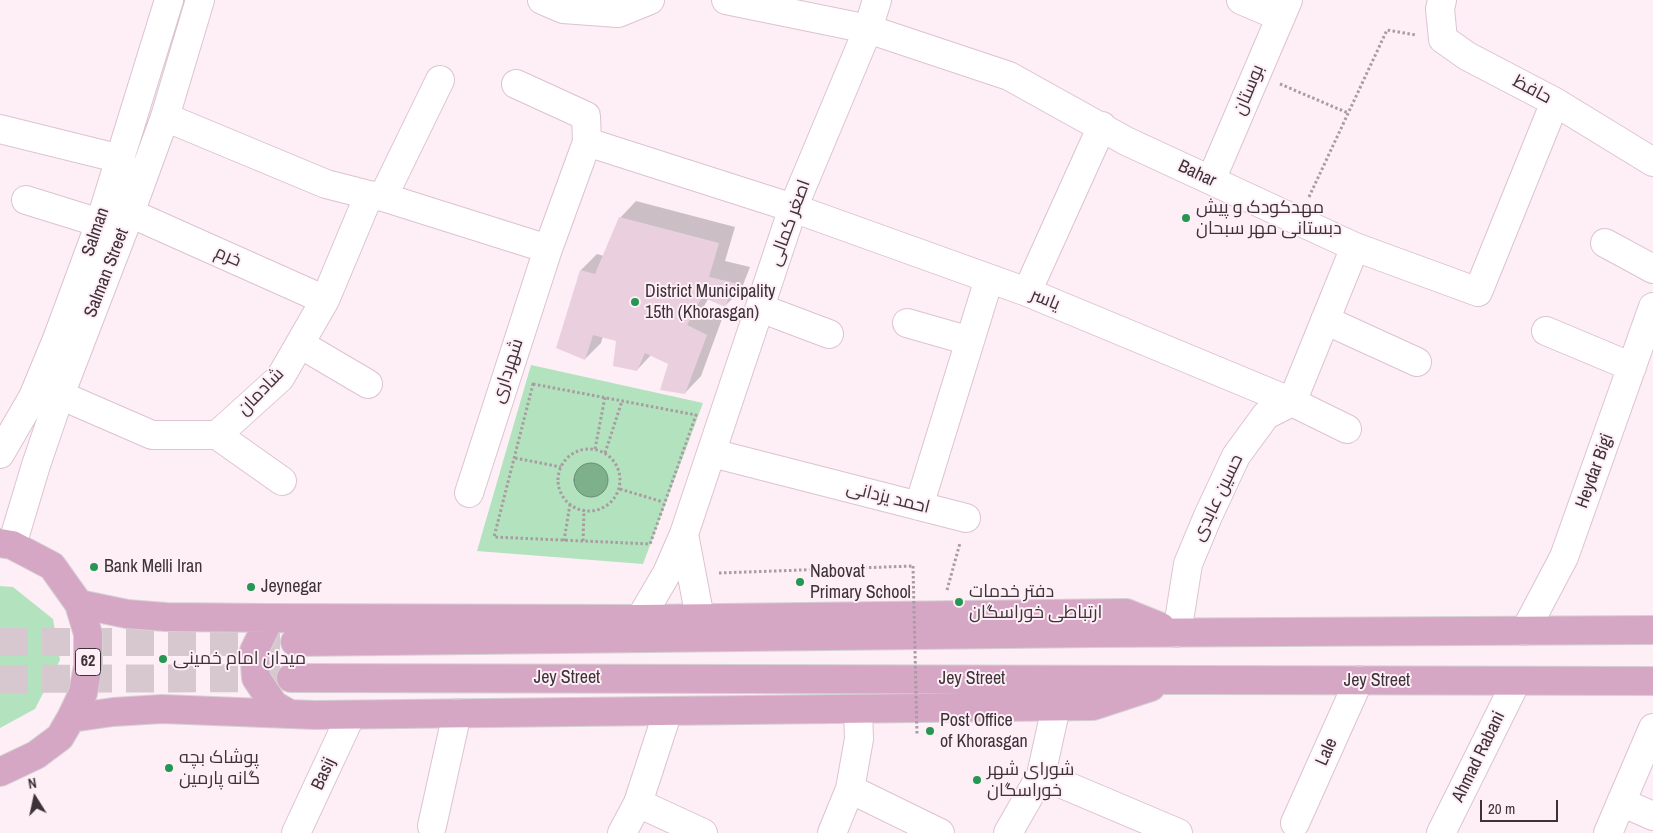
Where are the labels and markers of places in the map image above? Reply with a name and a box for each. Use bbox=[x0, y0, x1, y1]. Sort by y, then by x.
place label: مهدکودک و پیش دبستانی مهر سبحان bbox=[1196, 197, 1342, 240]
marker: مهدکودک و پیش دبستانی مهر سبحان bbox=[1180, 212, 1192, 224]
place label: District Municipality 15th (Khorasgan) bbox=[645, 281, 775, 324]
marker: District Municipality 15th (Khorasgan) bbox=[629, 296, 641, 308]
place label: Bank Melli Iran bbox=[104, 556, 202, 578]
marker: Bank Melli Iran bbox=[88, 561, 100, 573]
place label: Nabovat Primary School bbox=[810, 561, 911, 604]
place label: Jeynegar bbox=[261, 576, 322, 598]
marker: Nabovat Primary School bbox=[794, 576, 806, 588]
marker: Jeynegar bbox=[245, 581, 257, 593]
place label: دفتر خدمات ارتباطی خوراسگان bbox=[969, 581, 1102, 624]
marker: دفتر خدمات ارتباطی خوراسگان bbox=[953, 596, 965, 608]
place label: میدان امام خمینی bbox=[173, 648, 306, 670]
marker: میدان امام خمینی bbox=[157, 653, 169, 665]
place label: Post Office of Khorasgan bbox=[940, 710, 1028, 752]
marker: Post Office of Khorasgan bbox=[924, 725, 936, 737]
place label: پوشاک بچه گانه پارمین bbox=[179, 747, 260, 790]
place label: شورای شهر خوراسگان bbox=[987, 759, 1074, 802]
marker: پوشاک بچه گانه پارمین bbox=[163, 762, 175, 774]
marker: شورای شهر خوراسگان bbox=[971, 774, 983, 786]

